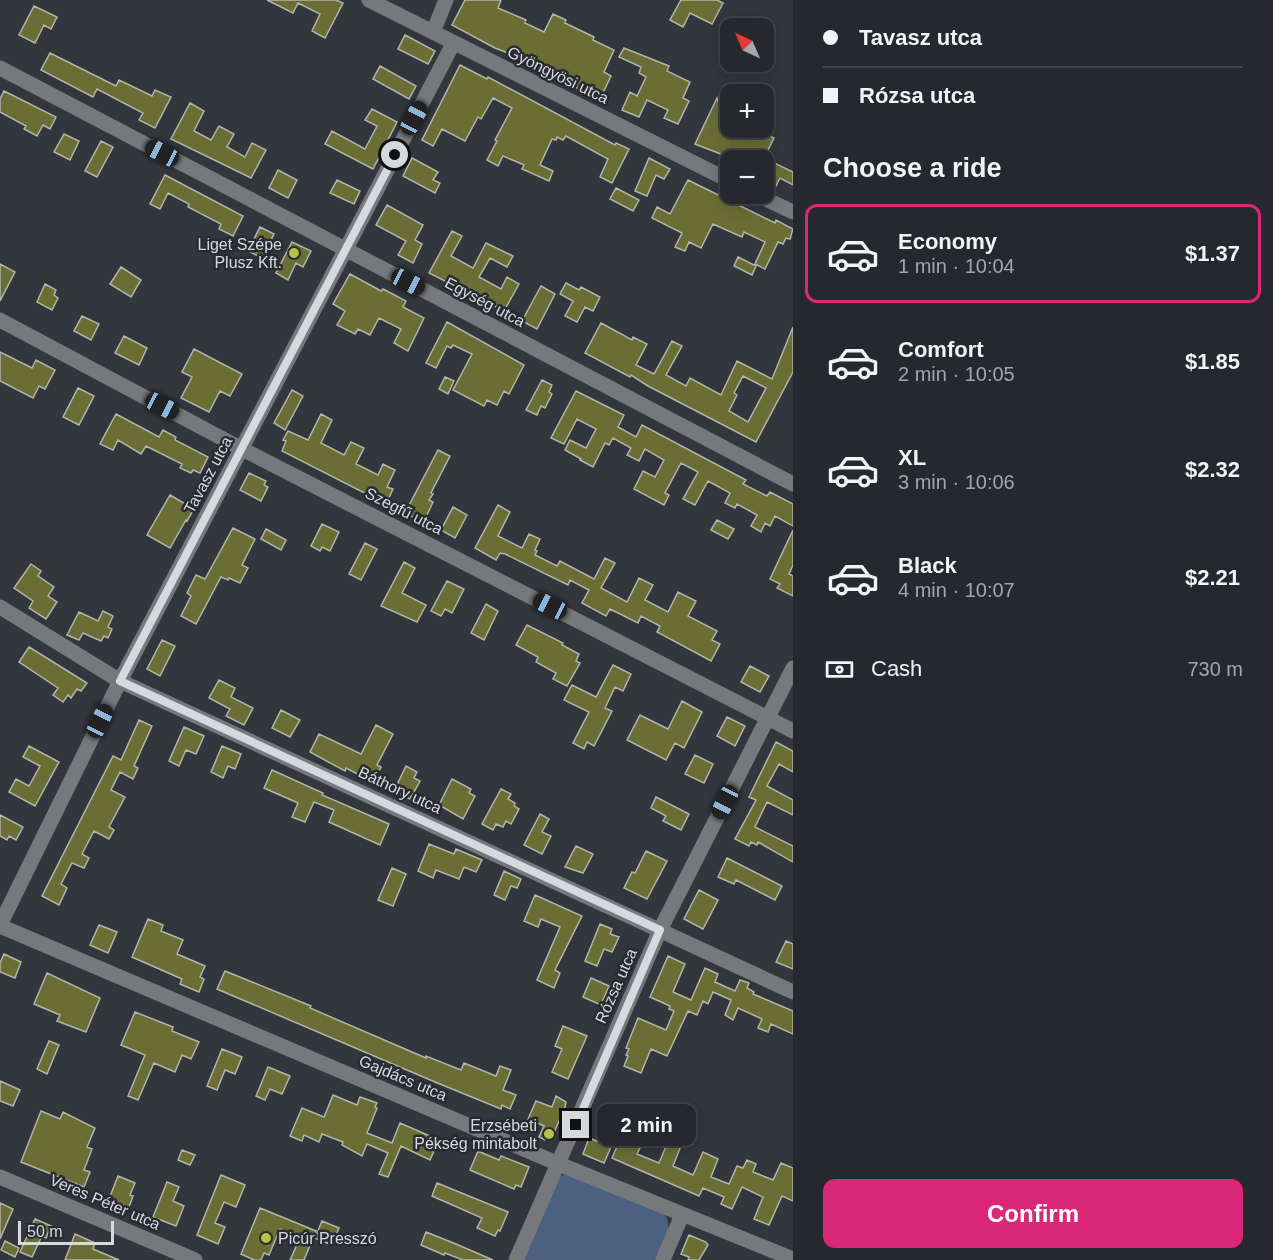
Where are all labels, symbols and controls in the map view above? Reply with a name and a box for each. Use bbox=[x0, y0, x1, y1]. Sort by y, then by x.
north arrow bbox=[720, 18, 774, 72]
map controls bbox=[720, 18, 774, 204]
text: Tavasz utca bbox=[859, 25, 982, 50]
street label: Gyöngyösi utca bbox=[505, 43, 611, 107]
text: Rózsa utca bbox=[859, 83, 975, 108]
button: + bbox=[720, 84, 774, 138]
car bbox=[398, 98, 430, 138]
car bbox=[142, 137, 182, 169]
route start bbox=[381, 141, 408, 168]
button: − bbox=[720, 150, 774, 204]
text: Choose a ride bbox=[823, 153, 1002, 183]
icon: car bbox=[826, 227, 880, 281]
text: Economy bbox=[898, 229, 997, 254]
place label: Liget Szépe Plusz Kft. bbox=[197, 236, 282, 271]
text: $1.37 bbox=[1185, 241, 1240, 266]
marker: Liget Szépe Plusz Kft. bbox=[287, 246, 301, 260]
text: 1 min · 10:04 bbox=[898, 255, 1015, 277]
car bbox=[388, 266, 428, 298]
street label: Egység utca bbox=[442, 274, 528, 330]
icon: car bbox=[826, 335, 880, 389]
text: Comfort bbox=[898, 337, 984, 362]
text: $1.85 bbox=[1185, 349, 1240, 374]
text: 2 min · 10:05 bbox=[898, 363, 1015, 385]
car bbox=[142, 390, 182, 422]
street label: Tavasz utca bbox=[181, 434, 235, 516]
icon: car bbox=[826, 443, 880, 497]
text: XL bbox=[898, 445, 926, 470]
text: $2.32 bbox=[1185, 457, 1240, 482]
text: 3 min · 10:06 bbox=[898, 471, 1015, 493]
street label: Szegfű utca bbox=[362, 484, 446, 538]
icon: car bbox=[826, 551, 880, 605]
text: Black bbox=[898, 553, 957, 578]
text: $2.21 bbox=[1185, 565, 1240, 590]
text: 4 min · 10:07 bbox=[898, 579, 1015, 601]
car bbox=[530, 590, 570, 622]
icon: cash bbox=[823, 653, 856, 686]
text: Cash bbox=[871, 656, 922, 681]
text: 730 m bbox=[1187, 658, 1243, 680]
car bbox=[84, 701, 116, 741]
street label: Báthory utca bbox=[356, 763, 444, 817]
car bbox=[709, 782, 741, 822]
street label: Rózsa utca bbox=[592, 946, 640, 1026]
street label: Gajdács utca bbox=[357, 1052, 449, 1104]
callout: 2 min bbox=[597, 1104, 696, 1146]
route end bbox=[562, 1111, 589, 1138]
text: 2 min bbox=[620, 1114, 673, 1136]
place label: Erzsébeti Pékség mintabolt bbox=[414, 1117, 538, 1152]
marker: Erzsébeti Pékség mintabolt bbox=[542, 1127, 556, 1141]
street label: Veres Péter utca bbox=[47, 1171, 163, 1233]
button: Confirm bbox=[823, 1179, 1243, 1248]
scale bar bbox=[18, 1218, 114, 1246]
text: 50 m bbox=[27, 1223, 63, 1240]
place label: Picúr Presszó bbox=[278, 1230, 377, 1247]
marker: Picúr Presszó bbox=[259, 1231, 273, 1245]

